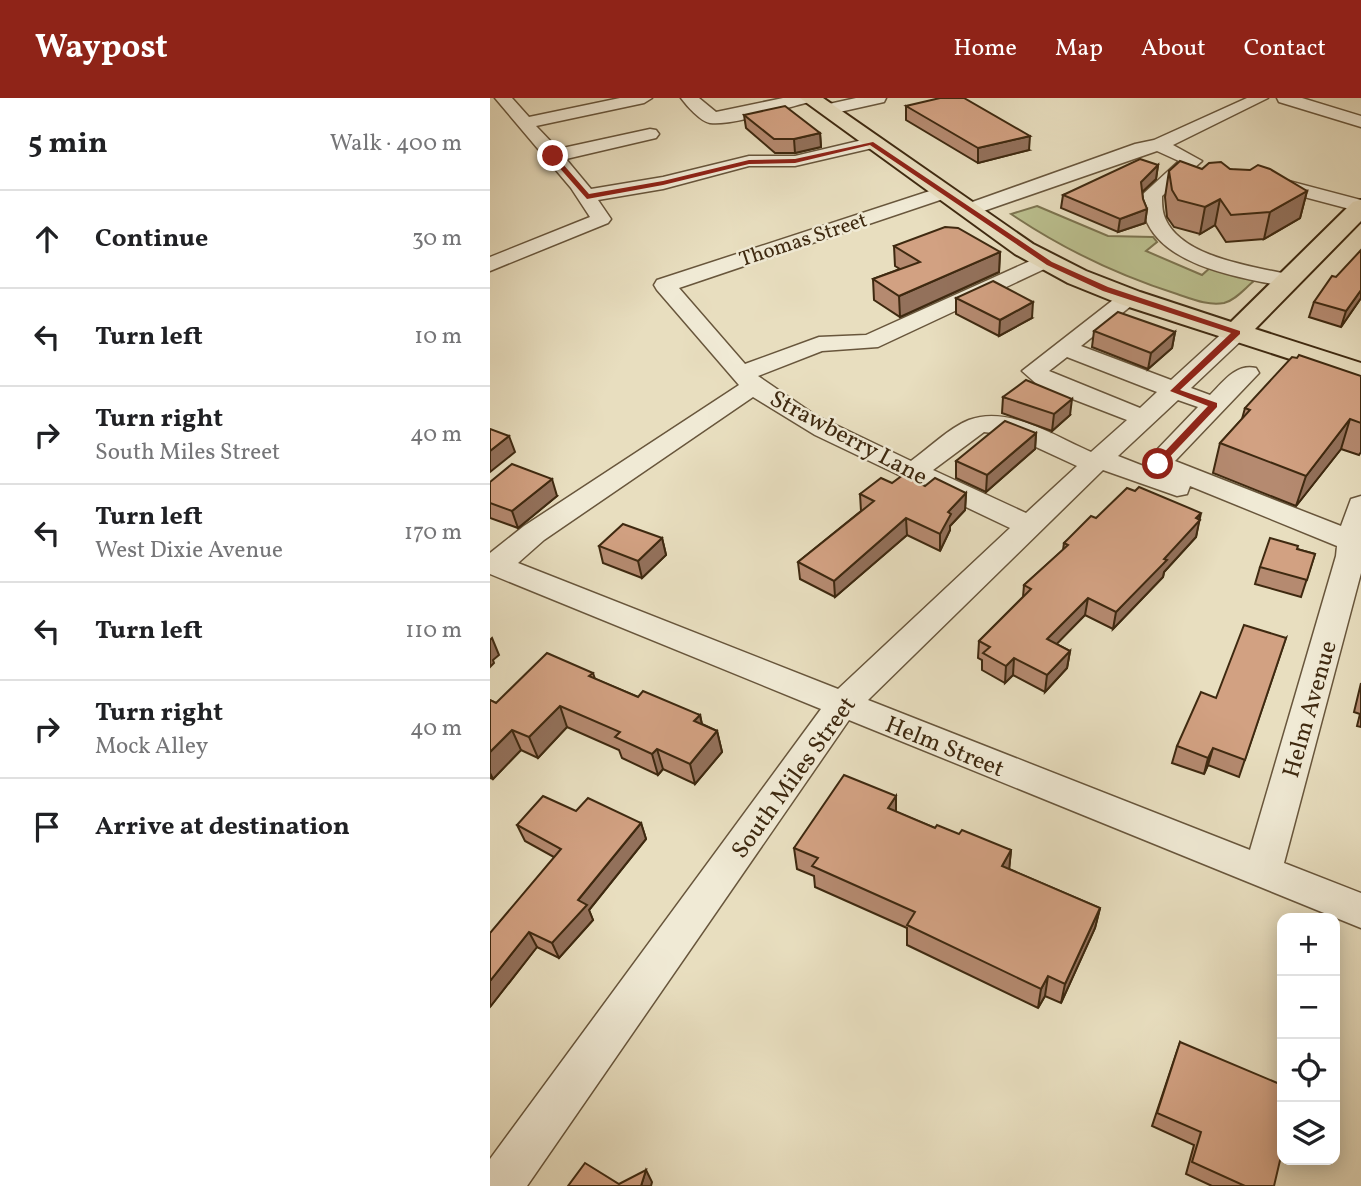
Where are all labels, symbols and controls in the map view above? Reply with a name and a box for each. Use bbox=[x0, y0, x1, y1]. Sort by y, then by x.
text: Waypost bbox=[35, 26, 168, 72]
text: Home bbox=[953, 32, 1017, 66]
text: Map bbox=[1055, 32, 1103, 66]
text: About bbox=[1141, 32, 1206, 66]
text: Contact bbox=[1244, 32, 1326, 66]
text: 5 min bbox=[28, 123, 108, 165]
text: Walk · 400 m bbox=[330, 128, 462, 160]
route end bbox=[537, 140, 568, 171]
street label: Thomas Street bbox=[736, 206, 871, 275]
icon: ahead bbox=[28, 220, 66, 258]
text: Continue bbox=[95, 221, 208, 257]
text: 30 m bbox=[412, 223, 462, 255]
icon: left bbox=[28, 318, 66, 356]
text: Turn left bbox=[95, 319, 203, 355]
text: 10 m bbox=[414, 321, 462, 353]
street label: Strawberry Lane bbox=[763, 383, 933, 495]
text: Turn right bbox=[95, 401, 223, 437]
icon: right bbox=[28, 416, 66, 454]
text: 40 m bbox=[410, 419, 462, 451]
text: South Miles Street bbox=[95, 437, 280, 469]
route start bbox=[1142, 448, 1173, 479]
text: Turn left bbox=[95, 499, 203, 535]
icon: left bbox=[28, 514, 66, 552]
text: 170 m bbox=[404, 517, 462, 549]
text: West Dixie Avenue bbox=[95, 535, 283, 567]
icon: left bbox=[28, 612, 66, 650]
text: Turn left bbox=[95, 613, 203, 649]
text: 110 m bbox=[405, 615, 462, 647]
street label: Helm Avenue bbox=[1275, 637, 1347, 782]
street label: South Miles Street bbox=[724, 690, 865, 866]
text: Turn right bbox=[95, 695, 223, 731]
street label: Helm Street bbox=[880, 709, 1009, 787]
icon: right bbox=[28, 710, 66, 748]
text: 40 m bbox=[410, 713, 462, 745]
text: Mock Alley bbox=[95, 731, 208, 763]
icon: arrive bbox=[28, 808, 66, 846]
text: Arrive at destination bbox=[95, 809, 350, 845]
map controls bbox=[1277, 913, 1340, 1165]
button: + bbox=[1277, 913, 1340, 976]
button: − bbox=[1277, 976, 1340, 1039]
button: locate bbox=[1277, 1039, 1340, 1102]
button: layers bbox=[1277, 1102, 1340, 1165]

